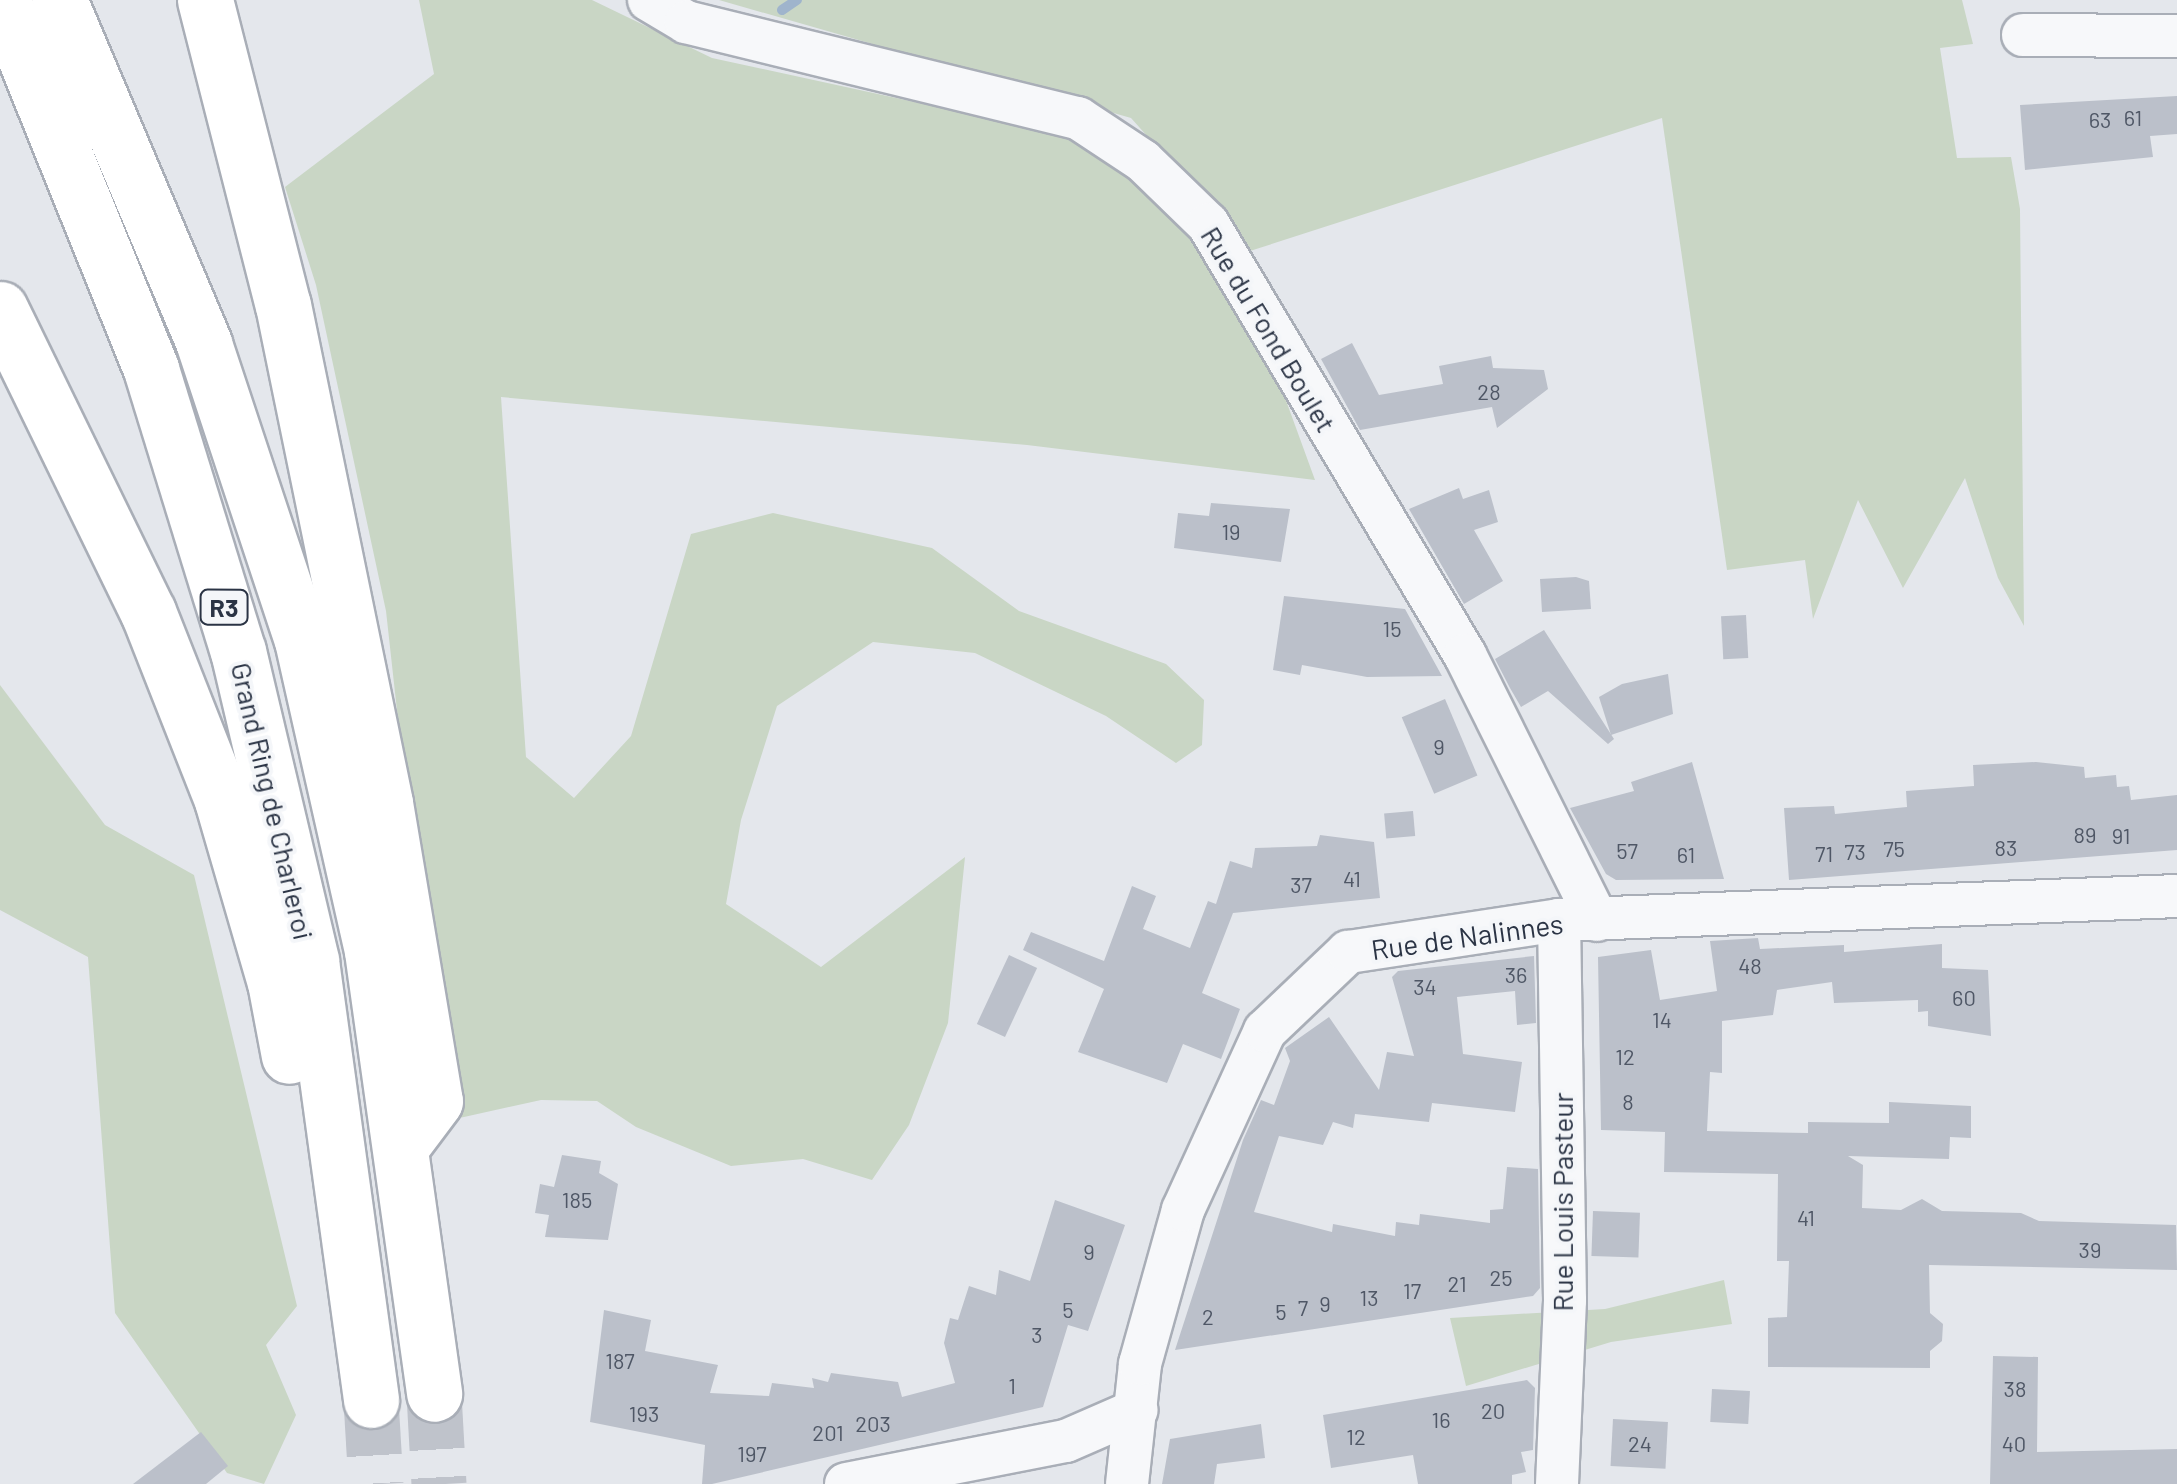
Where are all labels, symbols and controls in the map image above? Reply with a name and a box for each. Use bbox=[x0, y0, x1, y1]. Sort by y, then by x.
house number: 61 bbox=[2124, 105, 2142, 131]
house number: 63 bbox=[2089, 107, 2111, 133]
street label: Rue du Fond Boulet bbox=[1194, 220, 1344, 438]
house number: 28 bbox=[1477, 379, 1501, 405]
house number: 19 bbox=[1221, 519, 1241, 545]
road number: R3 bbox=[199, 587, 249, 627]
house number: 15 bbox=[1382, 616, 1402, 642]
street label: Grand Ring de Charleroi bbox=[225, 659, 321, 943]
house number: 9 bbox=[1433, 734, 1445, 760]
house number: 89 bbox=[2074, 822, 2096, 848]
house number: 91 bbox=[2112, 823, 2130, 849]
house number: 83 bbox=[1995, 835, 2017, 861]
house number: 75 bbox=[1883, 836, 1905, 862]
house number: 57 bbox=[1616, 838, 1638, 864]
house number: 73 bbox=[1844, 839, 1866, 865]
house number: 71 bbox=[1815, 841, 1833, 867]
house number: 61 bbox=[1677, 842, 1695, 868]
house number: 41 bbox=[1343, 866, 1361, 892]
house number: 37 bbox=[1290, 872, 1312, 898]
street label: Rue de Nalinnes bbox=[1369, 906, 1565, 966]
house number: 48 bbox=[1738, 953, 1762, 979]
house number: 36 bbox=[1505, 962, 1527, 988]
house number: 34 bbox=[1413, 974, 1437, 1000]
house number: 60 bbox=[1952, 985, 1976, 1011]
house number: 14 bbox=[1652, 1007, 1672, 1033]
house number: 12 bbox=[1615, 1044, 1635, 1070]
house number: 8 bbox=[1622, 1089, 1634, 1115]
street label: Rue Louis Pasteur bbox=[1545, 1092, 1579, 1312]
house number: 185 bbox=[562, 1187, 592, 1213]
house number: 41 bbox=[1797, 1205, 1815, 1231]
house number: 39 bbox=[2079, 1237, 2101, 1263]
house number: 9 bbox=[1083, 1239, 1095, 1265]
house number: 25 bbox=[1489, 1265, 1513, 1291]
house number: 21 bbox=[1447, 1271, 1467, 1297]
house number: 17 bbox=[1403, 1278, 1421, 1304]
house number: 13 bbox=[1359, 1285, 1379, 1311]
house number: 9 bbox=[1319, 1291, 1331, 1317]
house number: 7 bbox=[1298, 1295, 1308, 1321]
house number: 5 bbox=[1062, 1297, 1074, 1323]
house number: 5 bbox=[1275, 1299, 1287, 1325]
house number: 2 bbox=[1202, 1304, 1214, 1330]
house number: 3 bbox=[1031, 1322, 1043, 1348]
house number: 187 bbox=[605, 1348, 635, 1374]
house number: 1 bbox=[1008, 1373, 1016, 1399]
house number: 38 bbox=[2004, 1376, 2026, 1402]
house number: 20 bbox=[1481, 1398, 1505, 1424]
house number: 193 bbox=[629, 1401, 659, 1427]
house number: 16 bbox=[1431, 1407, 1451, 1433]
house number: 203 bbox=[855, 1411, 891, 1437]
house number: 201 bbox=[812, 1420, 844, 1446]
house number: 12 bbox=[1346, 1424, 1366, 1450]
house number: 24 bbox=[1628, 1431, 1652, 1457]
house number: 40 bbox=[2002, 1431, 2026, 1457]
house number: 197 bbox=[737, 1441, 767, 1467]

